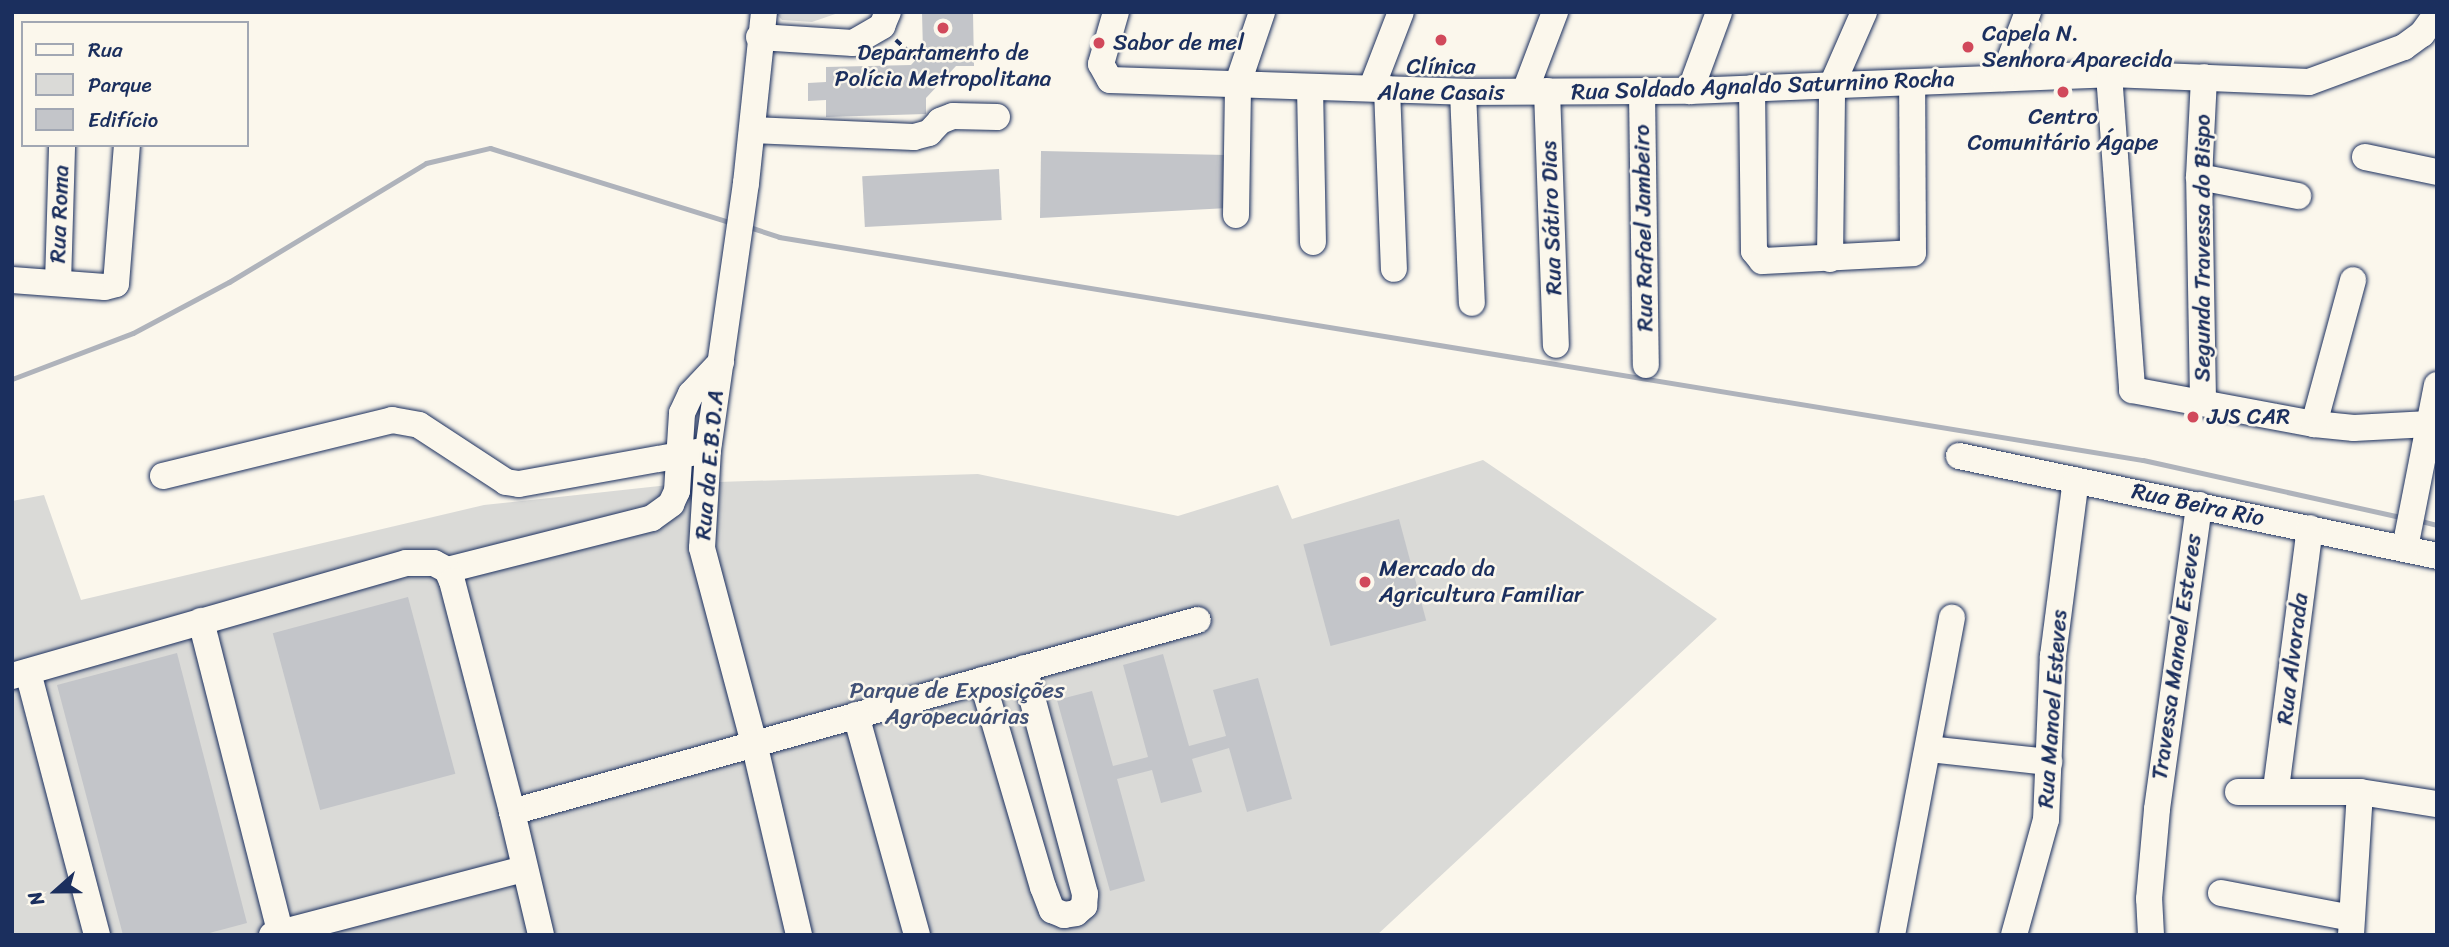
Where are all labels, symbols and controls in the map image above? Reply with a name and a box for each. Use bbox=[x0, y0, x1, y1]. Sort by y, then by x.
marker: Departamento de Polícia Metropolitana bbox=[935, 20, 951, 36]
place label: Capela N. Senhora Aparecida bbox=[1982, 20, 2173, 74]
legend bbox=[21, 21, 248, 147]
place label: Sabor de mel bbox=[1113, 29, 1245, 57]
marker: Clínica Alane Casais bbox=[1431, 30, 1451, 50]
text: Rua bbox=[88, 31, 123, 69]
marker: Sabor de mel bbox=[1091, 35, 1107, 51]
place label: Departamento de Polícia Metropolitana bbox=[834, 39, 1052, 93]
marker: Capela N. Senhora Aparecida bbox=[1960, 39, 1976, 55]
place label: Clínica Alane Casais bbox=[1377, 53, 1505, 107]
text: Parque bbox=[88, 66, 152, 104]
street label: Rua Soldado Agnaldo Saturnino Rocha bbox=[1571, 66, 1955, 106]
marker: Centro Comunitário Ágape bbox=[2055, 84, 2071, 100]
text: Edifício bbox=[88, 101, 158, 139]
place label: Centro Comunitário Ágape bbox=[1967, 103, 2159, 157]
street label: Segunda Travessa do Bispo bbox=[2189, 113, 2217, 383]
street label: Rua Rafael Jambeiro bbox=[1628, 125, 1660, 331]
street label: Rua Sátiro Dias bbox=[1535, 140, 1569, 296]
street label: Rua Roma bbox=[44, 164, 76, 264]
street label: Rua da E.B.D.A bbox=[690, 389, 730, 541]
place label: JJS CAR bbox=[2207, 403, 2290, 431]
marker: JJS CAR bbox=[2185, 409, 2201, 425]
street label: Rua Beira Rio bbox=[2129, 477, 2267, 533]
street label: Travessa Manoel Esteves bbox=[2146, 532, 2208, 782]
place label: Mercado da Agricultura Familiar bbox=[1379, 555, 1583, 609]
marker: Mercado da Agricultura Familiar bbox=[1357, 574, 1373, 590]
street label: Rua Alvorada bbox=[2271, 592, 2315, 726]
street label: Rua Manoel Esteves bbox=[2032, 608, 2074, 810]
park label: Parque de Exposições Agropecuárias bbox=[850, 677, 1064, 731]
north arrow bbox=[21, 856, 91, 926]
text: N bbox=[18, 887, 54, 911]

